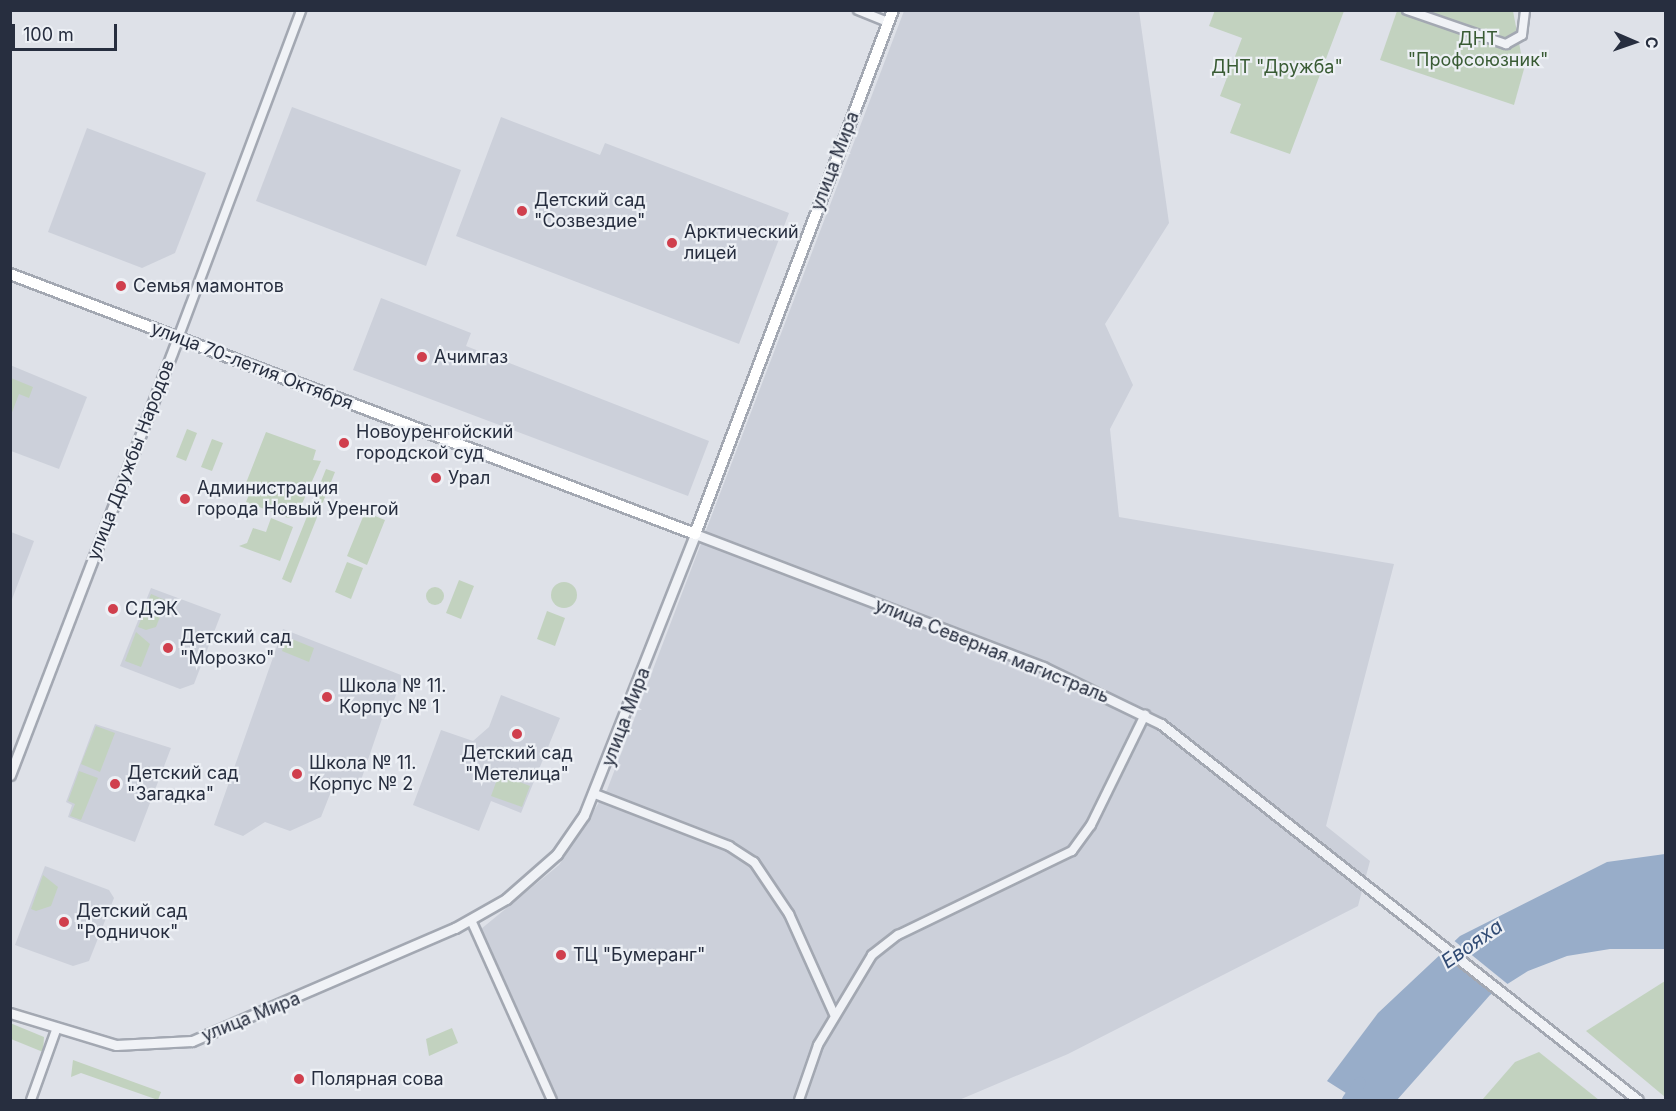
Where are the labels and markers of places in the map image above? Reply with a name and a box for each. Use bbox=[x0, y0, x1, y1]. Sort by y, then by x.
place label: Детский сад "Созвездие" bbox=[534, 190, 646, 232]
marker: Детский сад "Созвездие" bbox=[515, 204, 529, 218]
place label: Арктический лицей bbox=[684, 222, 799, 264]
marker: Арктический лицей bbox=[665, 236, 679, 250]
place label: Семья мамонтов bbox=[133, 275, 284, 297]
marker: Семья мамонтов bbox=[114, 279, 128, 293]
place label: Ачимгаз bbox=[434, 346, 508, 368]
marker: Ачимгаз bbox=[415, 350, 429, 364]
place label: Новоуренгойский городской суд bbox=[356, 422, 513, 464]
marker: Новоуренгойский городской суд bbox=[337, 436, 351, 450]
place label: Урал bbox=[448, 467, 490, 489]
marker: Урал bbox=[429, 471, 443, 485]
place label: Администрация города Новый Уренгой bbox=[197, 478, 399, 520]
marker: Администрация города Новый Уренгой bbox=[178, 492, 192, 506]
place label: СДЭК bbox=[125, 598, 178, 620]
marker: СДЭК bbox=[106, 602, 120, 616]
place label: Детский сад "Морозко" bbox=[180, 627, 292, 670]
marker: Детский сад "Морозко" bbox=[161, 641, 175, 655]
place label: Школа № 11. Корпус № 1 bbox=[339, 676, 446, 718]
marker: Школа № 11. Корпус № 1 bbox=[320, 690, 334, 704]
marker: Детский сад "Метелица" bbox=[510, 727, 524, 741]
place label: Детский сад "Метелица" bbox=[461, 743, 573, 786]
place label: Школа № 11. Корпус № 2 bbox=[309, 753, 416, 795]
place label: Детский сад "Загадка" bbox=[127, 763, 239, 806]
marker: Школа № 11. Корпус № 2 bbox=[290, 767, 304, 781]
marker: Детский сад "Загадка" bbox=[108, 777, 122, 791]
place label: Детский сад "Родничок" bbox=[76, 901, 188, 944]
marker: Детский сад "Родничок" bbox=[57, 915, 71, 929]
place label: ТЦ "Бумеранг" bbox=[573, 944, 705, 966]
marker: ТЦ "Бумеранг" bbox=[554, 948, 568, 962]
place label: Полярная сова bbox=[311, 1068, 444, 1090]
marker: Полярная сова bbox=[292, 1072, 306, 1086]

